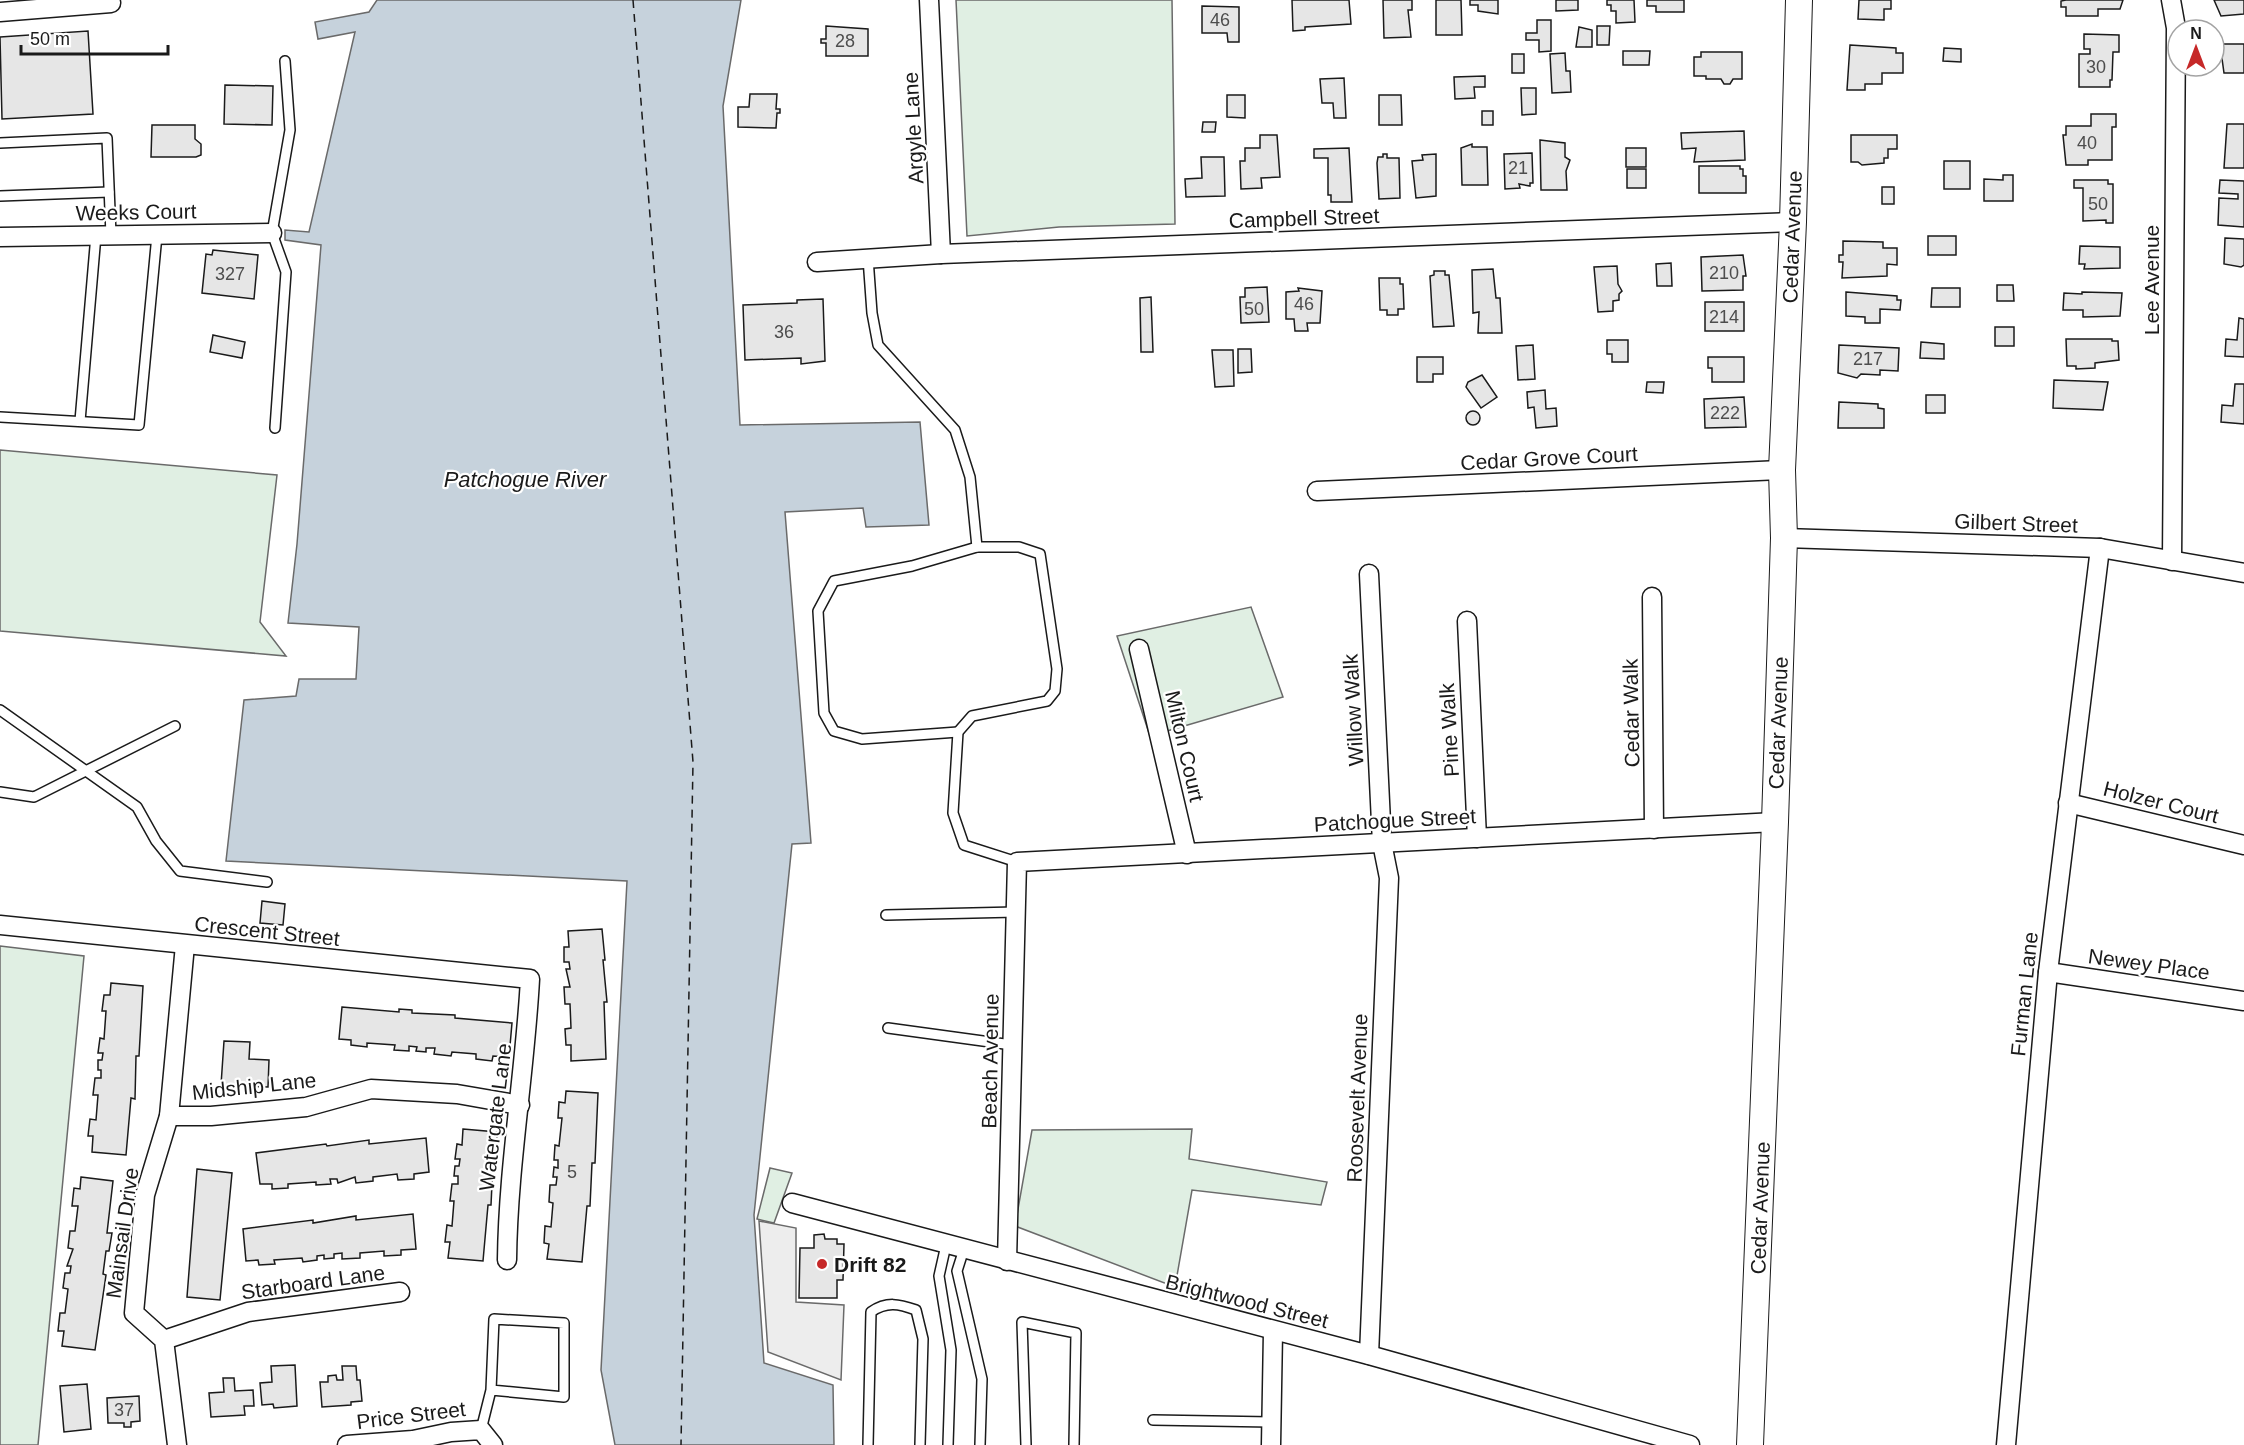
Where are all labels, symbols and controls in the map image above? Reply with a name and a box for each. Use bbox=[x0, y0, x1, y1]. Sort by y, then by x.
house number: 46 bbox=[1210, 10, 1230, 30]
scale bar bbox=[21, 18, 168, 56]
north arrow bbox=[2166, 18, 2226, 78]
text: N bbox=[2190, 25, 2202, 42]
text: 50 m bbox=[30, 29, 70, 49]
house number: 28 bbox=[835, 31, 855, 51]
house number: 30 bbox=[2086, 57, 2106, 77]
street label: Argyle Lane bbox=[899, 71, 927, 185]
house number: 40 bbox=[2077, 133, 2097, 153]
house number: 21 bbox=[1508, 158, 1528, 178]
street label: Cedar Avenue bbox=[1778, 170, 1806, 304]
house number: 50 bbox=[2088, 194, 2108, 214]
street label: Weeks Court bbox=[75, 199, 197, 225]
street label: Campbell Street bbox=[1228, 204, 1380, 232]
street label: Lee Avenue bbox=[2140, 225, 2163, 335]
house number: 210 bbox=[1709, 263, 1739, 283]
house number: 327 bbox=[215, 264, 245, 284]
house number: 46 bbox=[1294, 294, 1314, 314]
house number: 50 bbox=[1244, 299, 1264, 319]
house number: 214 bbox=[1709, 307, 1739, 327]
house number: 36 bbox=[774, 322, 794, 342]
house number: 217 bbox=[1853, 349, 1883, 369]
house number: 222 bbox=[1710, 403, 1740, 423]
street label: Cedar Grove Court bbox=[1460, 442, 1638, 474]
water label: Patchogue River bbox=[444, 467, 608, 492]
street label: Gilbert Street bbox=[1954, 509, 2078, 537]
street label: Willow Walk bbox=[1339, 653, 1367, 767]
street label: Cedar Avenue bbox=[1764, 656, 1792, 790]
street label: Cedar Walk bbox=[1619, 658, 1643, 768]
street label: Pine Walk bbox=[1435, 682, 1463, 777]
street label: Milton Court bbox=[1161, 688, 1209, 804]
street label: Holzer Court bbox=[2101, 777, 2221, 827]
street label: Patchogue Street bbox=[1313, 804, 1477, 836]
street label: Crescent Street bbox=[193, 912, 341, 950]
street label: Furman Lane bbox=[2006, 931, 2042, 1057]
street label: Newey Place bbox=[2087, 944, 2211, 984]
street label: Beach Avenue bbox=[977, 993, 1003, 1129]
street label: Roosevelt Avenue bbox=[1343, 1013, 1371, 1183]
street label: Watergate Lane bbox=[475, 1042, 515, 1192]
street label: Midship Lane bbox=[191, 1068, 317, 1104]
street label: Cedar Avenue bbox=[1746, 1141, 1774, 1275]
house number: 5 bbox=[567, 1162, 577, 1182]
street label: Mainsail Drive bbox=[101, 1166, 143, 1300]
place label: Drift 82 bbox=[834, 1253, 906, 1276]
marker: Drift 82 bbox=[815, 1257, 829, 1271]
street label: Starboard Lane bbox=[240, 1261, 386, 1303]
street label: Brightwood Street bbox=[1163, 1270, 1331, 1332]
street label: Price Street bbox=[355, 1397, 467, 1433]
house number: 37 bbox=[114, 1400, 134, 1420]

